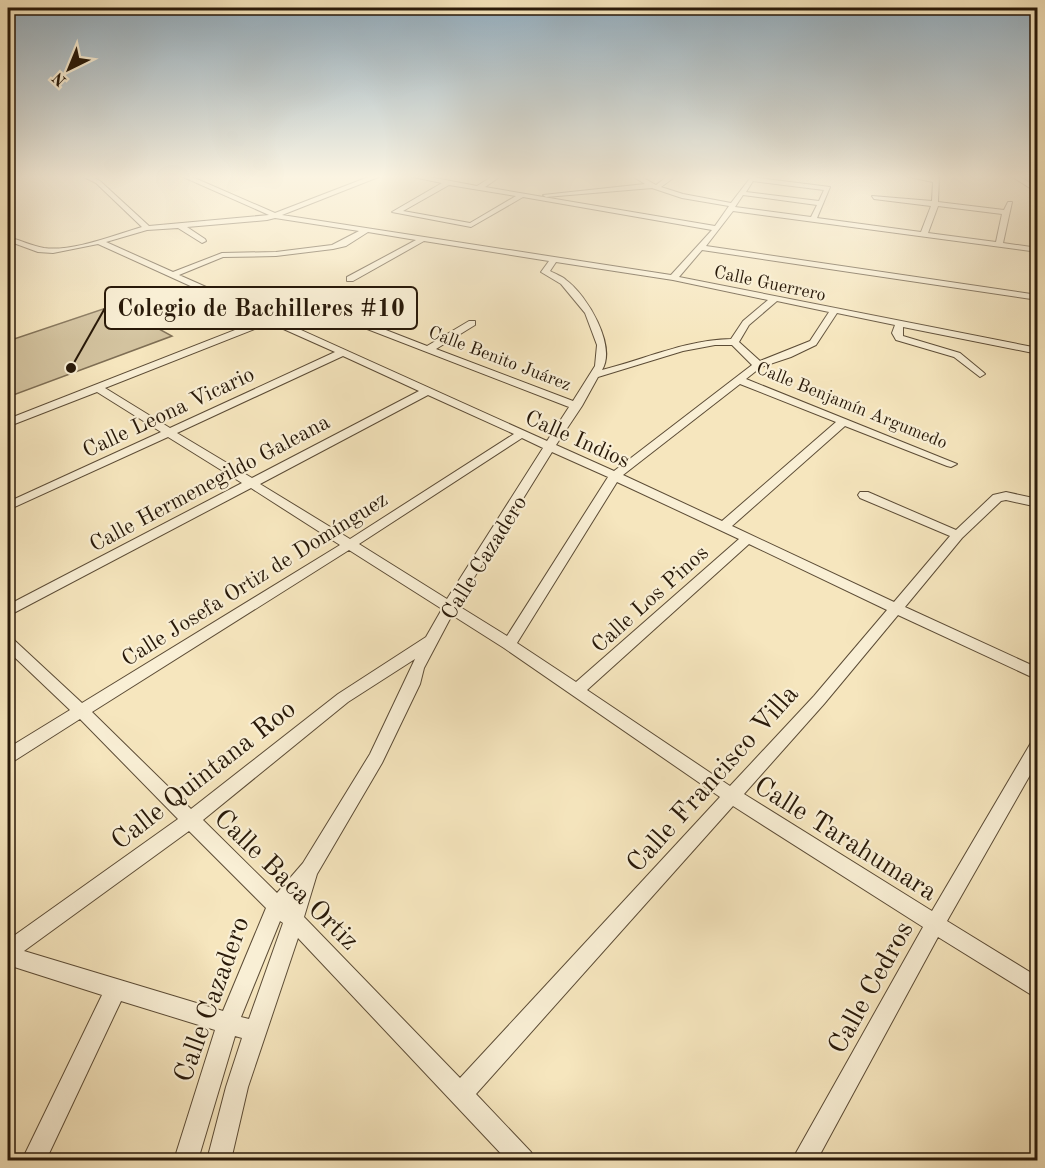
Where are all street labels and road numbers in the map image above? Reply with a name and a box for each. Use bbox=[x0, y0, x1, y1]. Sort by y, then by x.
street label: Calle Guerrero bbox=[712, 263, 828, 305]
street label: Calle Benito Juárez bbox=[426, 323, 574, 394]
street label: Calle Benjamín Argumedo bbox=[754, 359, 950, 453]
street label: Calle Leona Vicario bbox=[80, 363, 258, 462]
street label: Calle Indios bbox=[521, 407, 633, 473]
street label: Calle Hermenegildo Galeana bbox=[86, 411, 334, 557]
street label: Calle Josefa Ortiz de Domínguez bbox=[118, 488, 392, 671]
street label: Calle Cazadero bbox=[438, 492, 532, 624]
street label: Calle Los Pinos bbox=[588, 542, 713, 657]
street label: Calle Francisco Villa bbox=[622, 680, 804, 878]
street label: Calle Quintana Roo bbox=[107, 695, 301, 855]
street label: Calle Tarahumara bbox=[749, 772, 941, 906]
street label: Calle Baca Ortiz bbox=[209, 805, 363, 956]
street label: Calle Cazadero bbox=[170, 913, 255, 1086]
street label: Calle Cedros bbox=[824, 917, 919, 1058]

